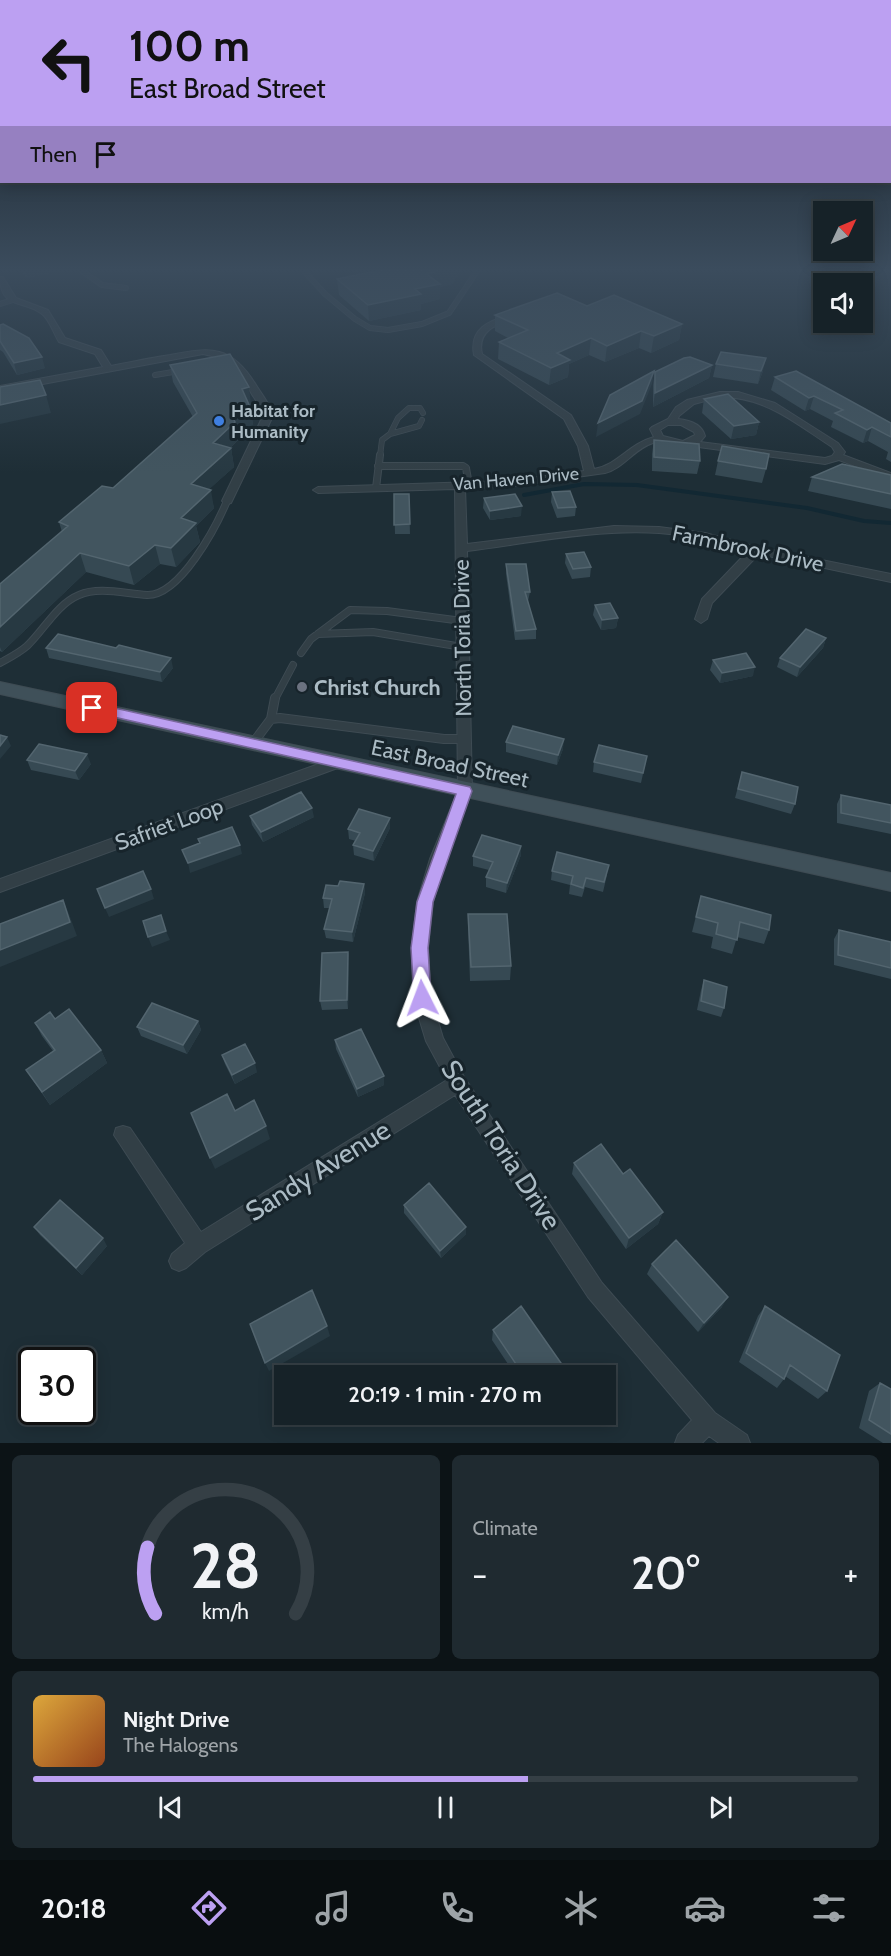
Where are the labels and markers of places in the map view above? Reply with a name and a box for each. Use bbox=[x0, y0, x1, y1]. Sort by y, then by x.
place label: Habitat for Humanity bbox=[231, 400, 315, 443]
marker: Habitat for Humanity bbox=[212, 414, 226, 428]
place label: Christ Church bbox=[314, 674, 441, 701]
marker: Christ Church bbox=[295, 680, 309, 694]
pin bbox=[66, 682, 117, 733]

